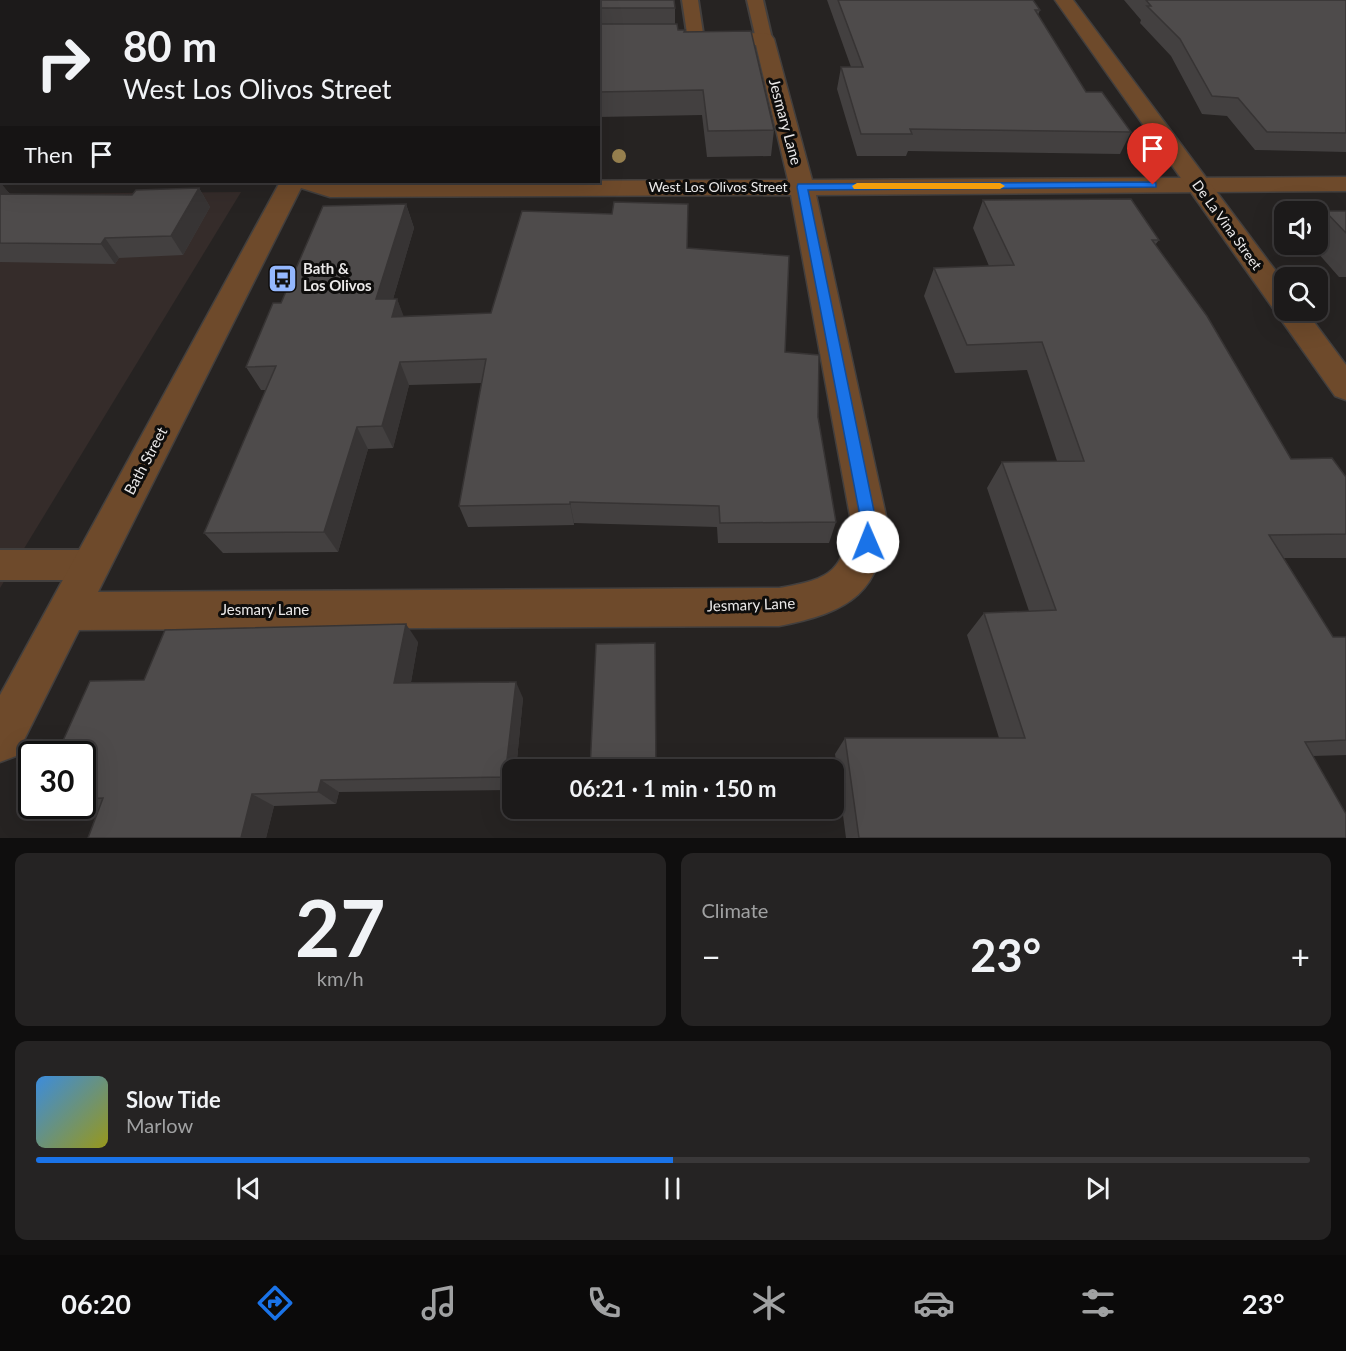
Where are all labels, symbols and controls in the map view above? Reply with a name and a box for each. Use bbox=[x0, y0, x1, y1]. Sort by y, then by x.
text: 80 m bbox=[123, 21, 217, 71]
icon: right bbox=[24, 24, 102, 102]
text: West Los Olivos Street bbox=[123, 72, 392, 105]
street label: Jesmary Lane bbox=[766, 77, 806, 167]
pin bbox=[1127, 123, 1178, 185]
icon: arrive bbox=[1136, 132, 1169, 165]
icon: arrive bbox=[85, 138, 118, 171]
text: Then bbox=[24, 141, 73, 168]
street label: De La Vina Street bbox=[1189, 177, 1266, 273]
street label: West Los Olivos Street bbox=[648, 178, 788, 195]
map controls bbox=[1274, 201, 1328, 321]
button: sound bbox=[1274, 201, 1328, 255]
place label: Bath & Los Olivos bbox=[303, 259, 372, 294]
bus stop icon: Bath & Los Olivos bbox=[266, 262, 298, 294]
button: search bbox=[1274, 267, 1328, 321]
street label: Bath Street bbox=[120, 423, 171, 497]
position arrow bbox=[836, 510, 900, 574]
street label: Jesmary Lane bbox=[706, 593, 796, 615]
street label: Jesmary Lane bbox=[221, 600, 309, 618]
speed limit sign: 30 bbox=[18, 741, 96, 819]
text: 06:21 · 1 min · 150 m bbox=[570, 775, 776, 802]
text: 27 bbox=[295, 880, 385, 974]
text: Climate bbox=[702, 898, 768, 922]
text: 23° bbox=[970, 928, 1041, 982]
text: − bbox=[702, 936, 721, 976]
text: + bbox=[1291, 936, 1310, 976]
text: km/h bbox=[317, 966, 364, 990]
text: Slow Tide bbox=[126, 1086, 221, 1113]
text: Marlow bbox=[126, 1113, 193, 1137]
icon: previous bbox=[232, 1172, 265, 1205]
icon: pause bbox=[656, 1172, 689, 1205]
icon: next bbox=[1081, 1172, 1114, 1205]
icon: directions bbox=[254, 1282, 296, 1324]
icon: music bbox=[418, 1282, 460, 1324]
icon: phone bbox=[583, 1282, 625, 1324]
icon: climate bbox=[748, 1282, 790, 1324]
icon: car bbox=[913, 1282, 955, 1324]
icon: filters bbox=[1077, 1282, 1119, 1324]
text: 06:20 bbox=[61, 1287, 131, 1320]
text: 23° bbox=[1242, 1287, 1285, 1320]

